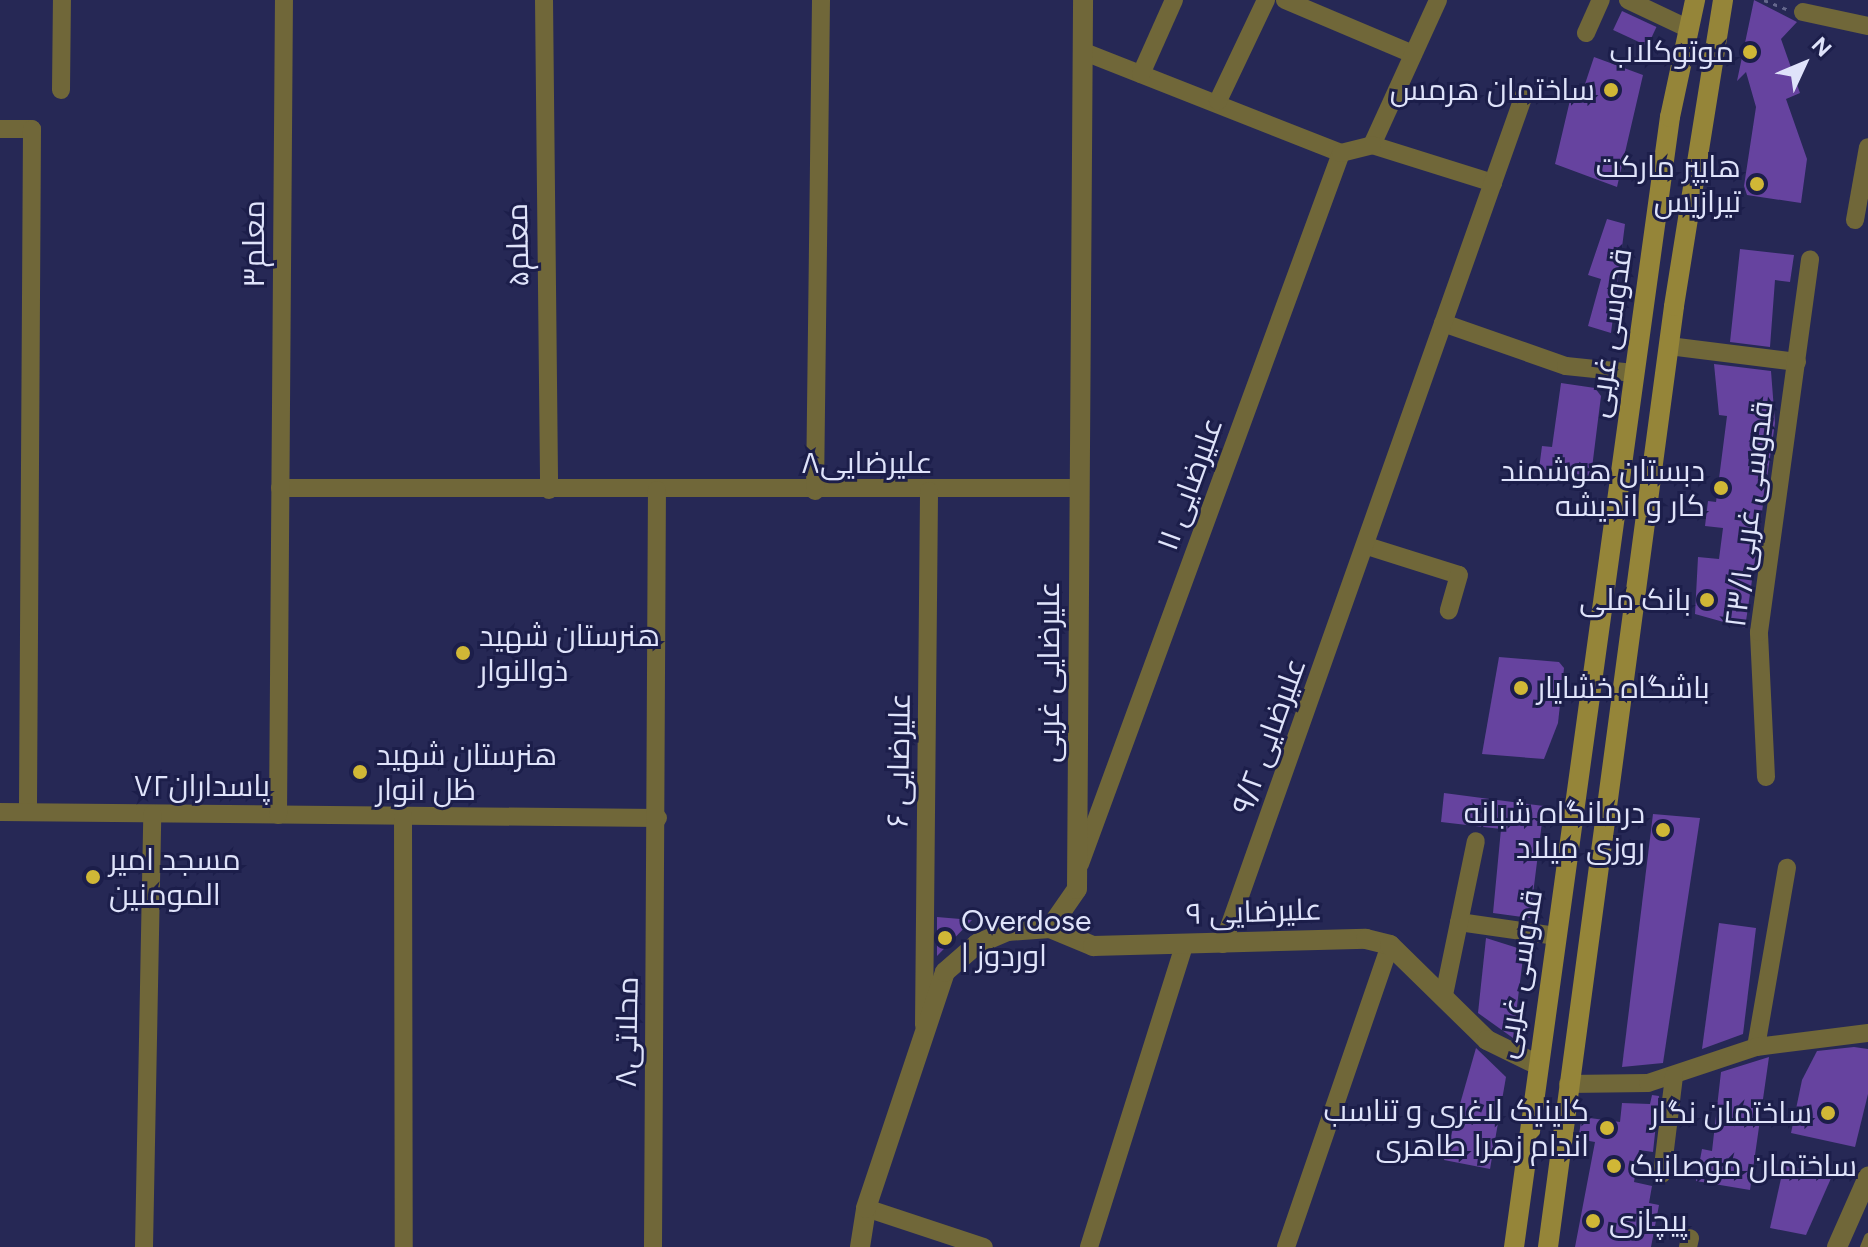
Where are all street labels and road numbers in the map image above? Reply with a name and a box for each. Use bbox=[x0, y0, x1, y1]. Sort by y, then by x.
street label: معلم۳ bbox=[236, 200, 272, 288]
street label: معلم۵ bbox=[499, 203, 537, 287]
street label: قدوسی غربی bbox=[1580, 246, 1640, 420]
street label: قدوسی غربی۲۳/۱ bbox=[1717, 399, 1781, 629]
street label: ۱۱ علیرضایی bbox=[1149, 413, 1231, 555]
street label: علیرضایی۸ bbox=[801, 445, 933, 481]
street label: علیرضایی غربی bbox=[1031, 581, 1067, 763]
street label: ۹/۲ علیرضایی bbox=[1224, 653, 1314, 819]
street label: ۶ علیرضایی bbox=[880, 692, 918, 828]
street label: پاسداران۷۲ bbox=[134, 768, 270, 804]
street label: قدوسی غربی bbox=[1488, 887, 1550, 1061]
street label: ۹ علیرضایی bbox=[1186, 892, 1322, 932]
street label: محلاتی۸ bbox=[608, 976, 646, 1088]

